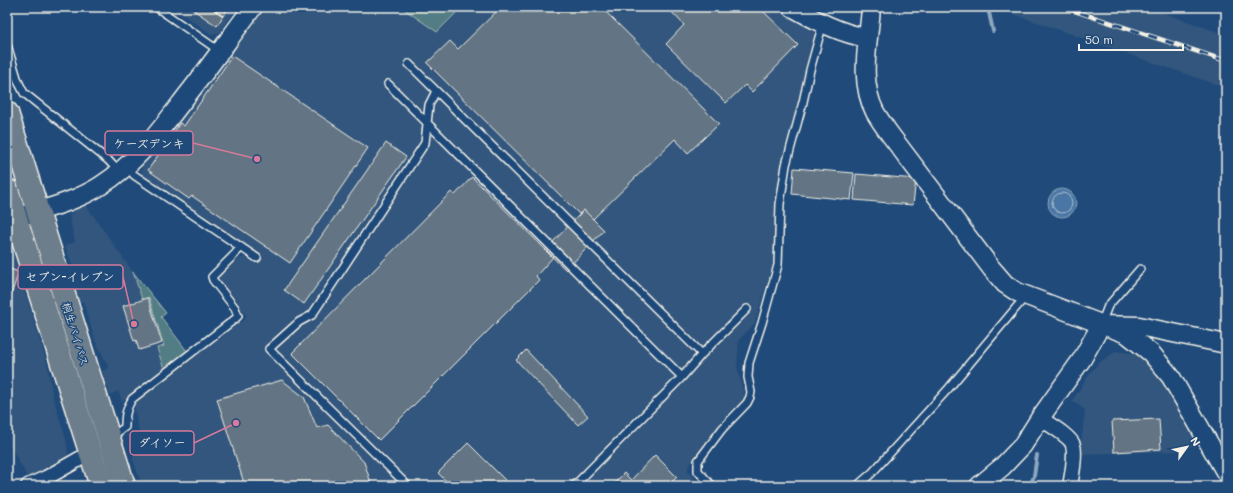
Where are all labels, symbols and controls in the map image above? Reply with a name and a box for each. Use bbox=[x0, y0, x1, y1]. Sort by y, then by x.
scale bar bbox=[1079, 26, 1183, 52]
text: 50 m bbox=[1085, 31, 1113, 47]
callout: ケーズデンキ bbox=[105, 131, 193, 155]
text: ケーズデンキ bbox=[113, 135, 185, 151]
callout: セブン-イレブン bbox=[18, 265, 123, 289]
text: セブン-イレブン bbox=[25, 268, 115, 284]
street label: 桐生バイパス bbox=[59, 300, 93, 368]
north arrow bbox=[1167, 427, 1207, 467]
callout: ダイソー bbox=[130, 431, 194, 455]
text: ダイソー bbox=[139, 434, 185, 450]
text: N bbox=[1187, 434, 1204, 449]

